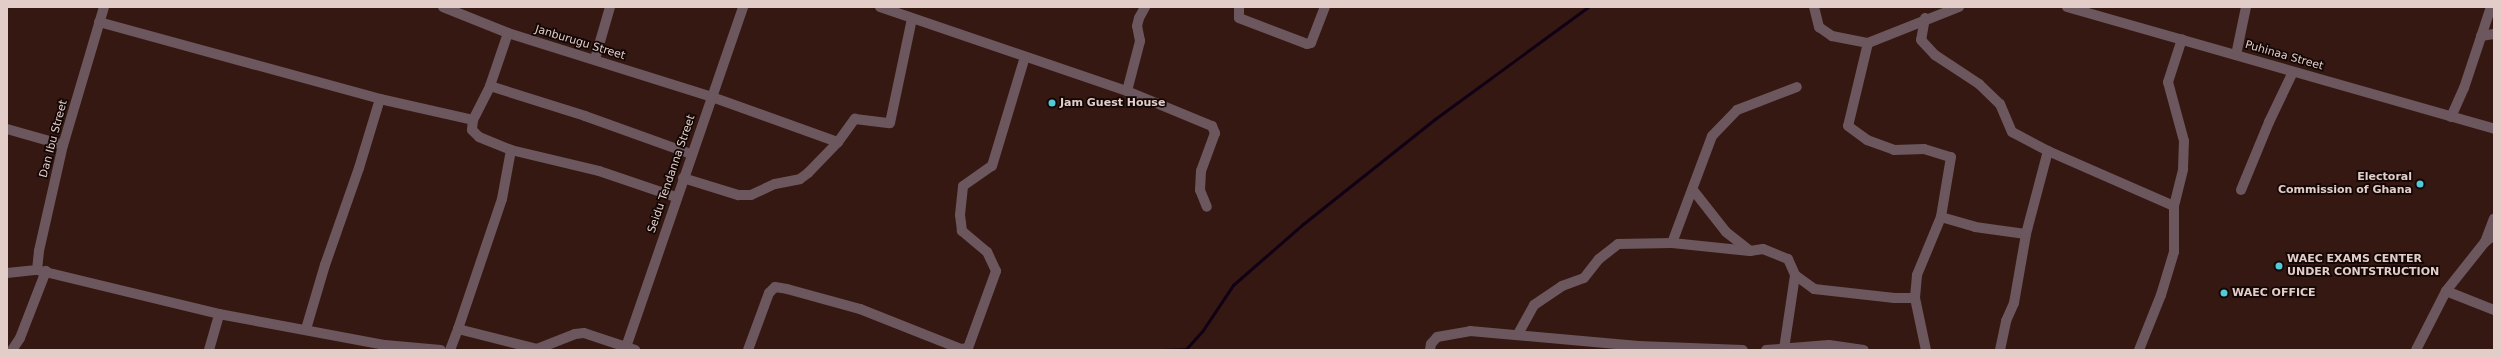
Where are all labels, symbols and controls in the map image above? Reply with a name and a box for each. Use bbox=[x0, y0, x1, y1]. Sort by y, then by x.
street label: Janburugu Street bbox=[533, 23, 627, 63]
street label: Puhinaa Street bbox=[2243, 39, 2325, 73]
place label: Jam Guest House bbox=[1060, 96, 1165, 110]
marker: Jam Guest House bbox=[1047, 98, 1057, 108]
street label: Dan Ibu Street bbox=[37, 99, 71, 179]
street label: Seidu Tendanna Street bbox=[646, 113, 698, 235]
place label: Electoral Commission of Ghana bbox=[2278, 171, 2412, 197]
marker: Electoral Commission of Ghana bbox=[2415, 179, 2425, 189]
place label: WAEC EXAMS CENTER UNDER CONTSTRUCTION bbox=[2287, 253, 2439, 279]
marker: WAEC EXAMS CENTER UNDER CONTSTRUCTION bbox=[2274, 261, 2284, 271]
place label: WAEC OFFICE bbox=[2232, 286, 2316, 300]
marker: WAEC OFFICE bbox=[2219, 288, 2229, 298]

